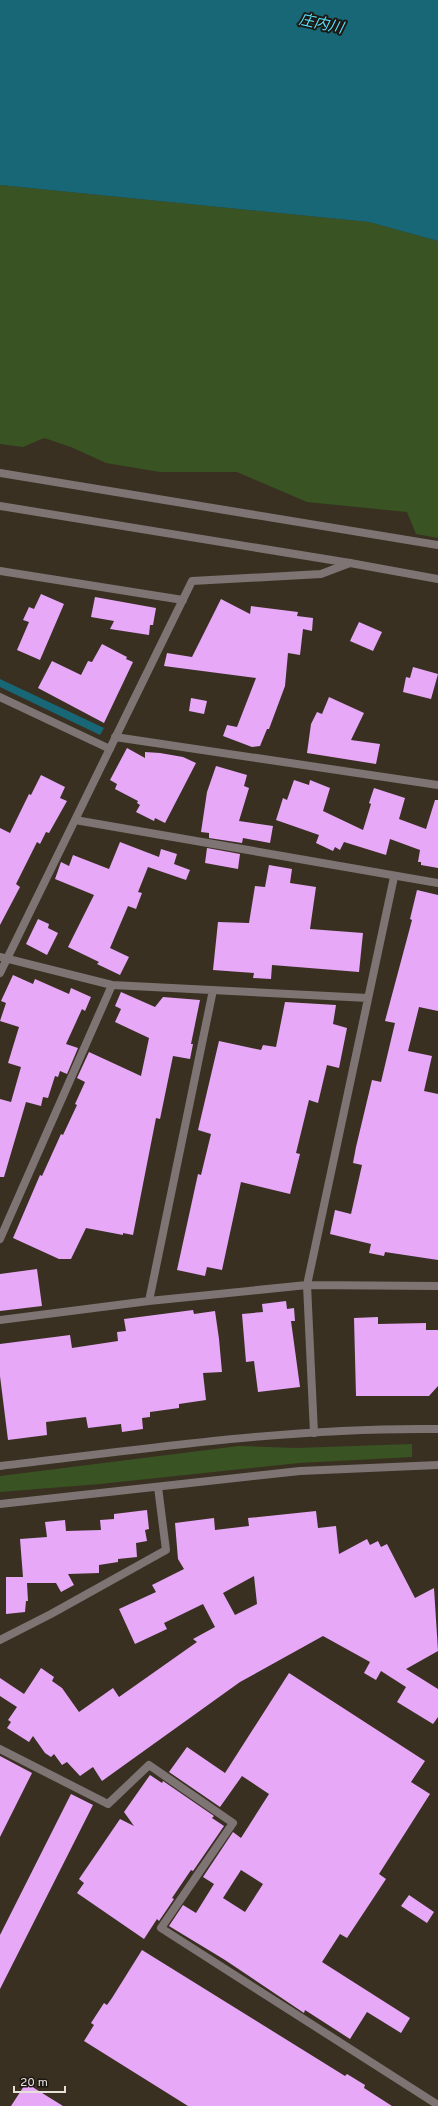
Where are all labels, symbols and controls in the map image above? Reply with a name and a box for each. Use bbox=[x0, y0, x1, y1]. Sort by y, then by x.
water label: 庄内川 bbox=[297, 11, 347, 39]
scale bar bbox=[14, 2068, 65, 2094]
text: 20 m bbox=[20, 2075, 48, 2091]

